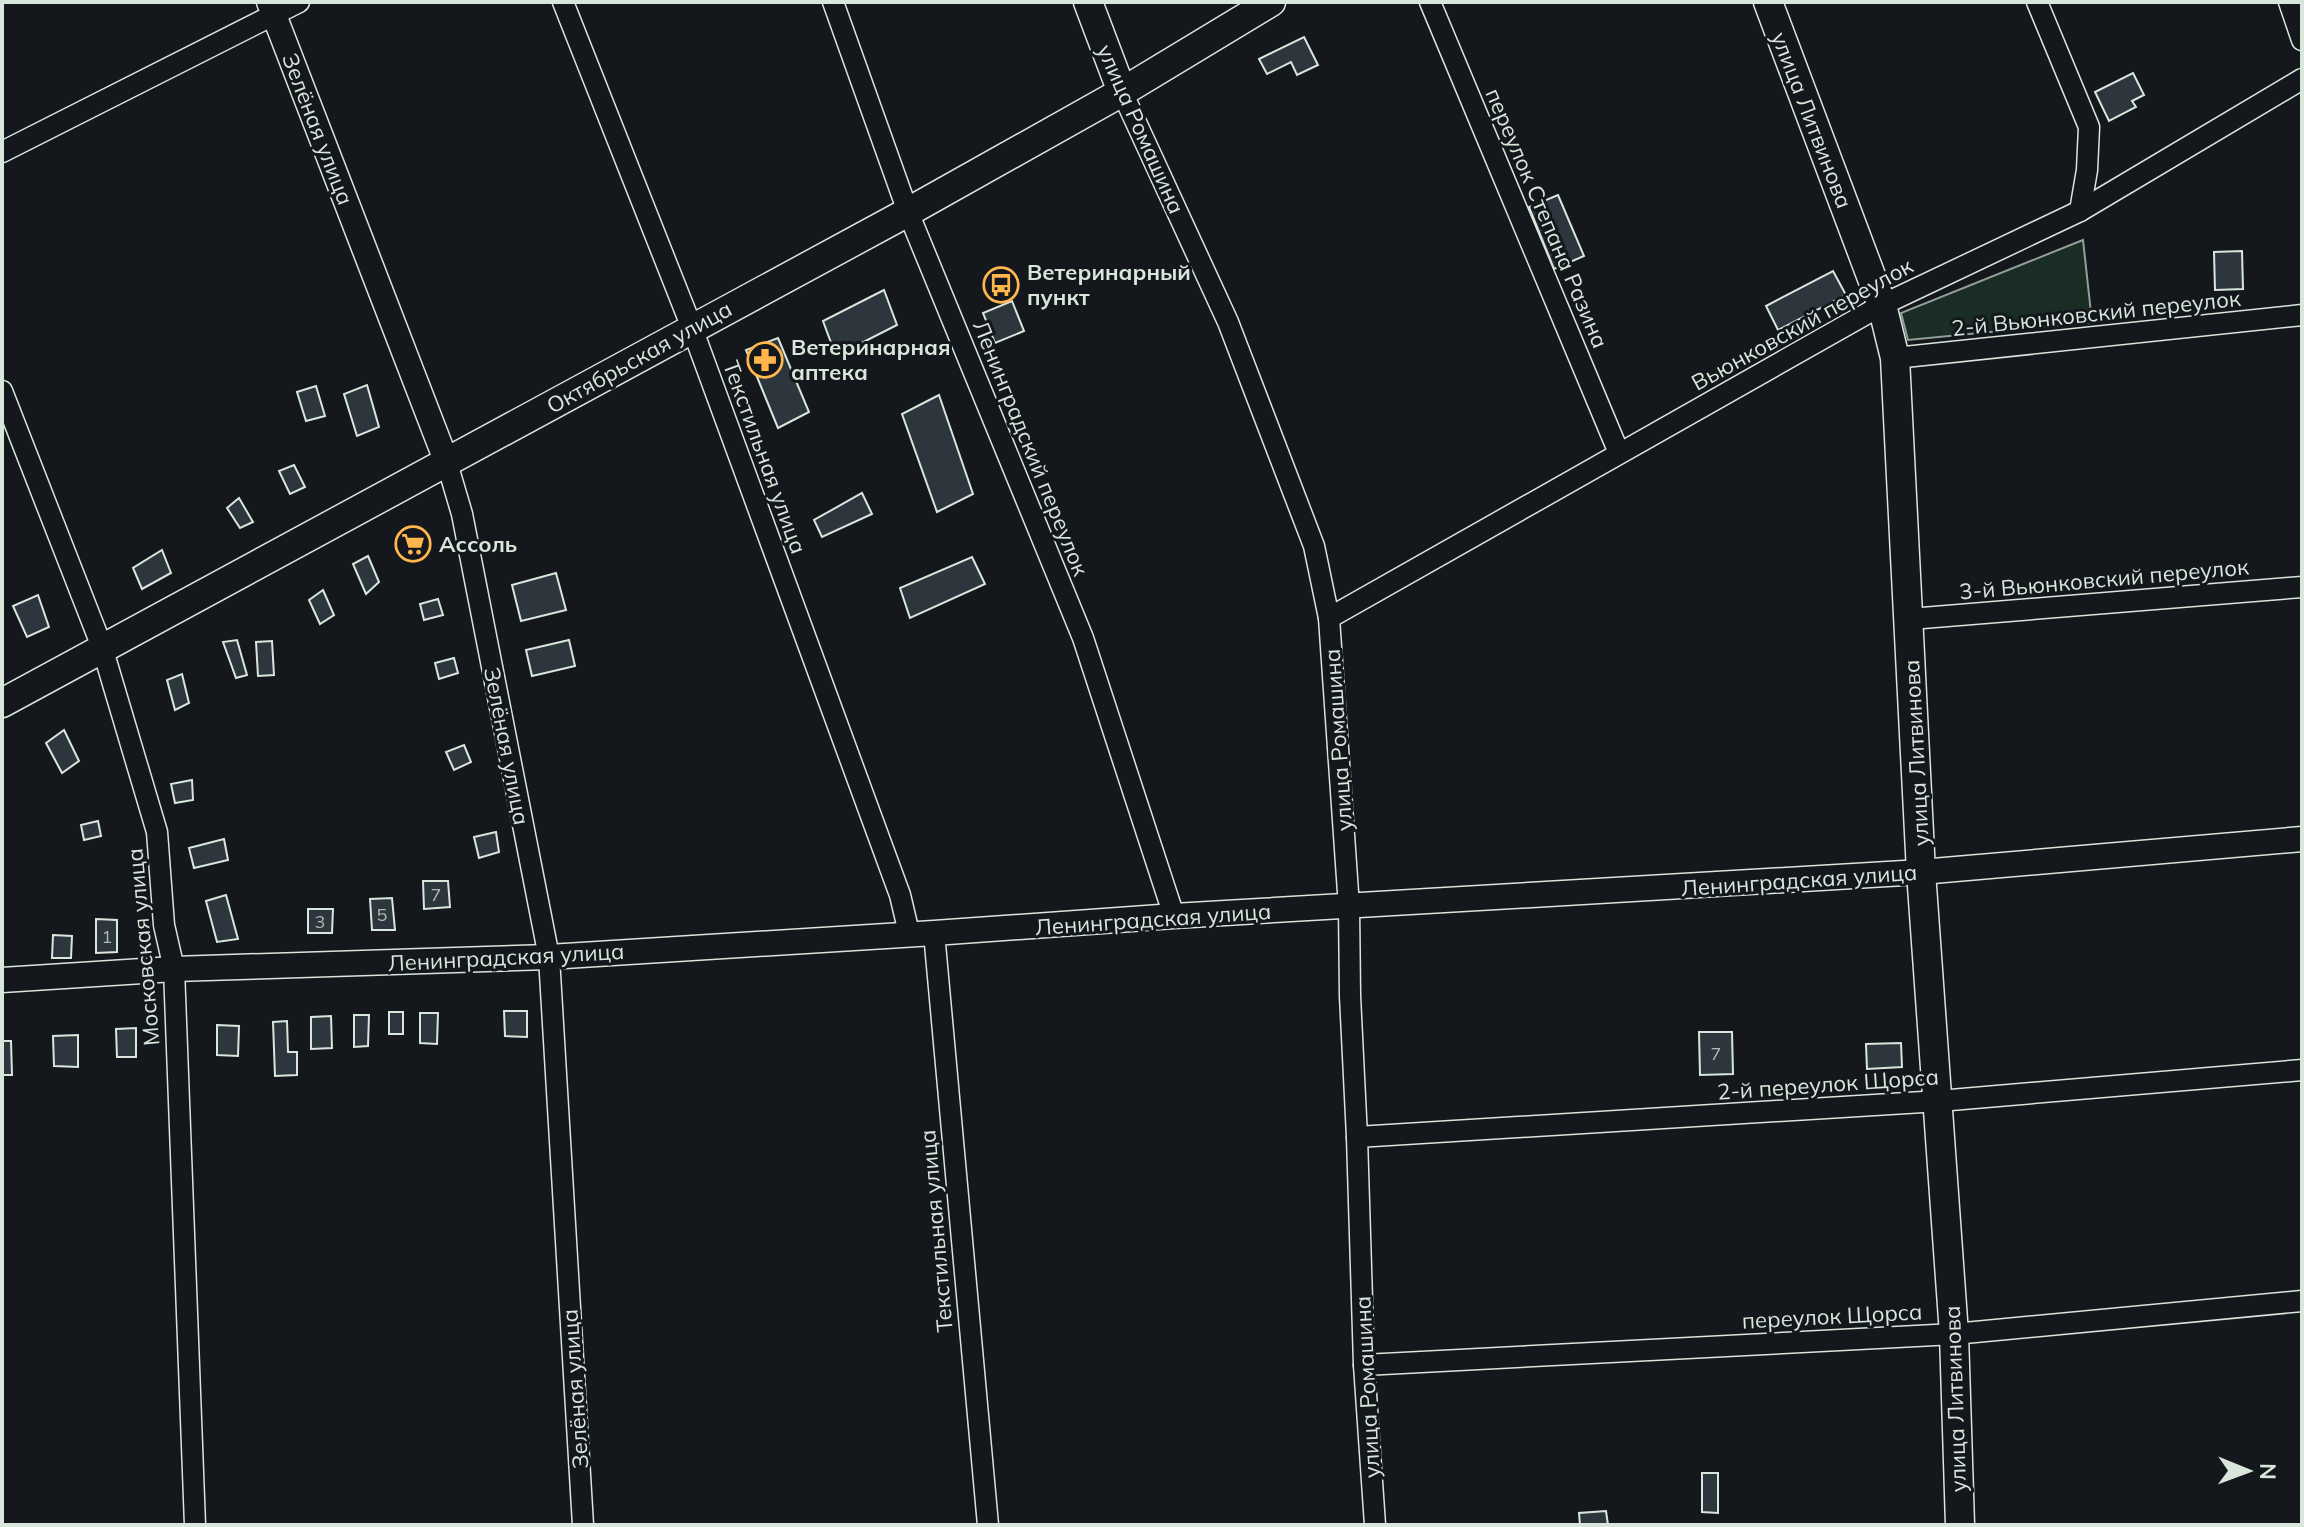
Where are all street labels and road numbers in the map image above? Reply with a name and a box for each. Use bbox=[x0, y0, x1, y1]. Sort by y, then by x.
street label: улица Литвинова bbox=[1765, 28, 1859, 212]
street label: улица Ромашина bbox=[1091, 40, 1191, 218]
street label: Зелёная улица bbox=[276, 49, 360, 209]
street label: переулок Степана Разина bbox=[1479, 84, 1615, 352]
street label: Вьюнковский переулок bbox=[1686, 251, 1918, 397]
street label: 2-й Вьюнковский переулок bbox=[1950, 284, 2242, 342]
street label: Октябрьская улица bbox=[541, 294, 737, 420]
street label: Ленинградский переулок bbox=[967, 316, 1095, 580]
street label: Текстильная улица bbox=[717, 357, 813, 557]
street label: 3-й Вьюнковский переулок bbox=[1958, 552, 2250, 606]
street label: улица Ромашина bbox=[1318, 648, 1358, 832]
street label: улица Литвинова bbox=[1897, 659, 1935, 847]
street label: Зелёная улица bbox=[478, 665, 536, 827]
street label: Московская улица bbox=[120, 847, 166, 1047]
street label: Ленинградская улица bbox=[1680, 858, 1918, 902]
street label: Ленинградская улица bbox=[1034, 897, 1272, 941]
street label: Ленинградская улица bbox=[387, 937, 625, 977]
street label: 2-й переулок Щорса bbox=[1716, 1062, 1940, 1106]
street label: Текстильная улица bbox=[913, 1128, 959, 1334]
street label: улица Ромашина bbox=[1348, 1295, 1386, 1479]
street label: переулок Щорса bbox=[1741, 1297, 1923, 1335]
street label: улица Литвинова bbox=[1938, 1305, 1972, 1493]
street label: Зелёная улица bbox=[555, 1308, 595, 1470]

